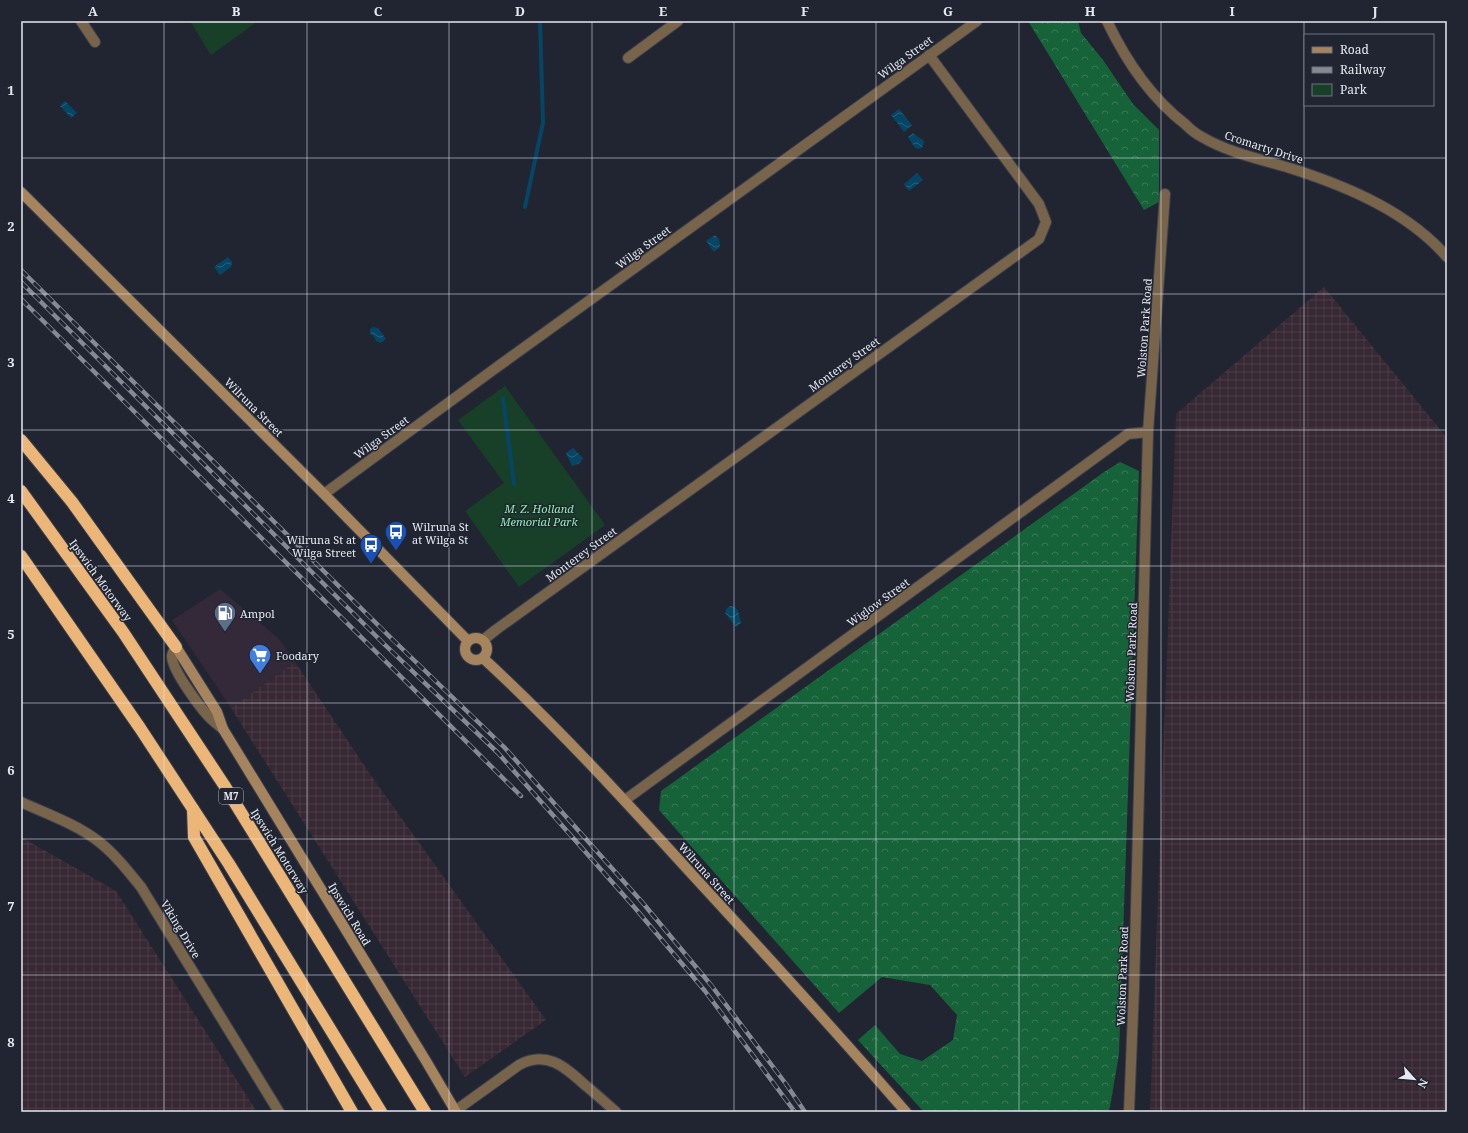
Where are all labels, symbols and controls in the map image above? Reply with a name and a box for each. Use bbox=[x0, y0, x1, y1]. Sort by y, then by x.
text: A bbox=[88, 2, 98, 20]
text: B bbox=[232, 2, 241, 20]
text: C bbox=[374, 2, 383, 20]
text: D bbox=[515, 2, 525, 20]
text: E bbox=[659, 2, 668, 20]
text: F bbox=[801, 2, 809, 20]
text: G bbox=[943, 2, 953, 20]
text: H bbox=[1085, 2, 1096, 20]
text: I bbox=[1229, 2, 1235, 20]
text: J bbox=[1371, 2, 1378, 20]
street label: Wilga Street bbox=[875, 32, 935, 82]
legend bbox=[1304, 34, 1434, 106]
text: Road bbox=[1340, 41, 1370, 58]
text: Railway bbox=[1340, 61, 1386, 78]
text: 1 bbox=[7, 81, 15, 99]
text: Park bbox=[1340, 81, 1368, 98]
street label: Cromarty Drive bbox=[1223, 127, 1305, 167]
text: 2 bbox=[7, 217, 15, 235]
street label: Wilga Street bbox=[613, 222, 673, 272]
street label: Wolston Park Road bbox=[1133, 278, 1155, 378]
street label: Monterey Street bbox=[805, 333, 883, 395]
text: 3 bbox=[7, 353, 15, 371]
street label: Wilruna Street bbox=[221, 374, 287, 440]
street label: Wilga Street bbox=[351, 412, 411, 462]
text: 4 bbox=[7, 489, 15, 507]
park label: M. Z. Holland Memorial Park bbox=[499, 501, 579, 529]
bus stop icon: Wilruna St at Wilga St bbox=[383, 519, 409, 552]
place label: Wilruna St at Wilga St bbox=[412, 519, 469, 547]
street label: Monterey Street bbox=[542, 523, 620, 585]
place label: Wilruna St at Wilga Street bbox=[286, 532, 356, 560]
bus stop icon: Wilruna St at Wilga Street bbox=[358, 532, 384, 565]
street label: Ipswich Motorway bbox=[66, 536, 136, 625]
street label: Wiglow Street bbox=[844, 574, 912, 630]
fuel station icon: Ampol bbox=[212, 600, 238, 633]
street label: Wolston Park Road bbox=[1122, 602, 1140, 702]
place label: Ampol bbox=[240, 606, 275, 621]
text: 5 bbox=[7, 625, 15, 643]
supermarket icon: Foodary bbox=[247, 642, 273, 675]
place label: Foodary bbox=[276, 648, 320, 663]
text: 6 bbox=[7, 761, 15, 779]
road number: M7 bbox=[219, 788, 243, 804]
street label: Ipswich Motorway bbox=[248, 806, 313, 897]
street label: Wilruna Street bbox=[676, 839, 739, 907]
street label: Ipswich Road bbox=[325, 880, 375, 948]
text: 7 bbox=[7, 897, 15, 915]
street label: Viking Drive bbox=[158, 897, 204, 961]
street label: Wolston Park Road bbox=[1113, 926, 1131, 1026]
text: 8 bbox=[7, 1033, 15, 1051]
north arrow bbox=[1394, 1059, 1434, 1099]
text: N bbox=[1415, 1076, 1432, 1091]

